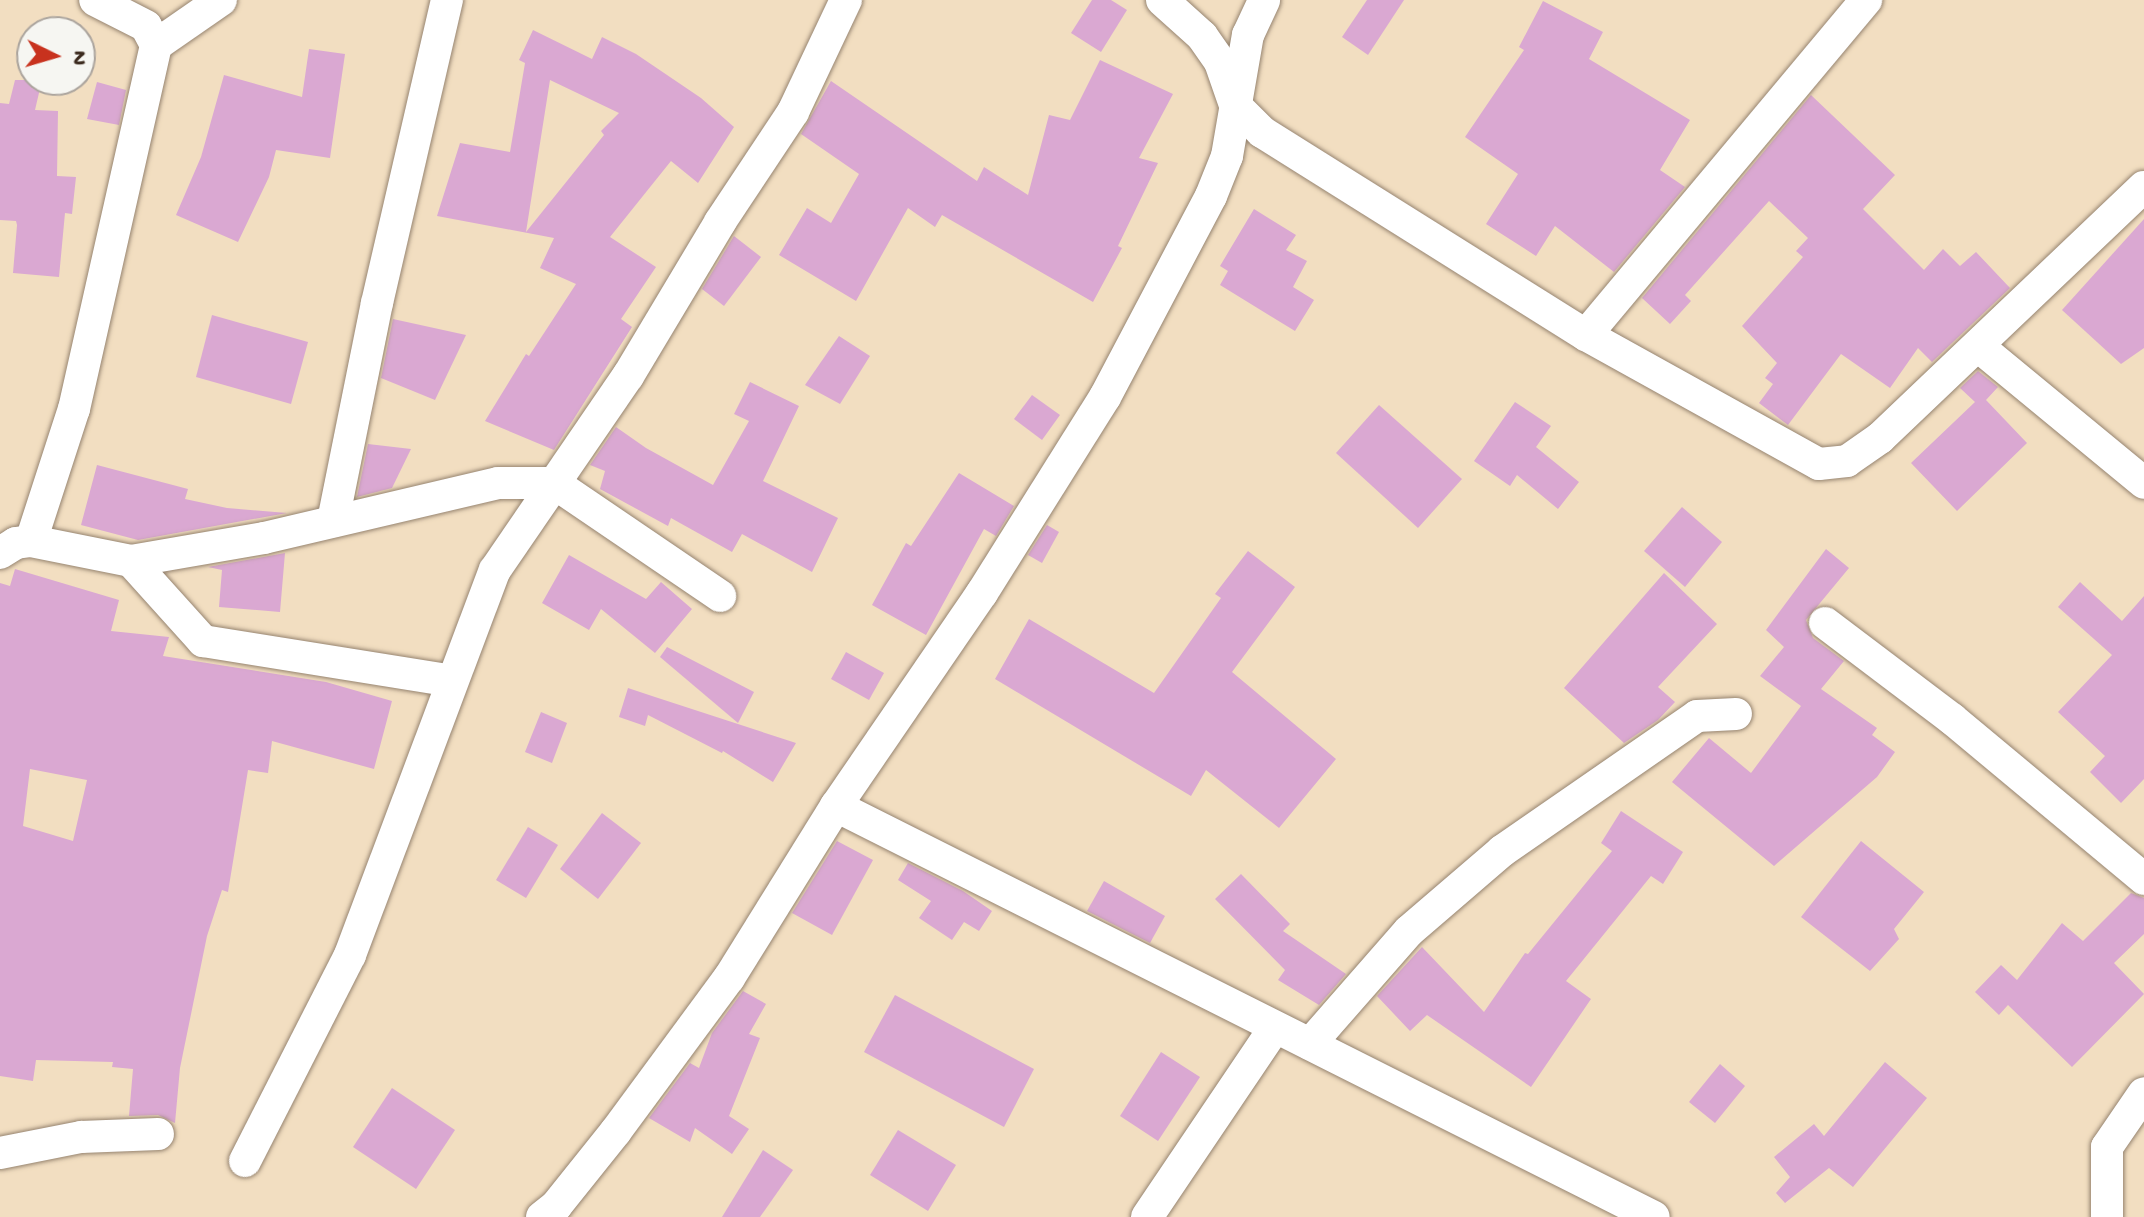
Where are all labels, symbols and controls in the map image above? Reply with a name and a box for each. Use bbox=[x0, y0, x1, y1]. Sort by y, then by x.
north arrow bbox=[16, 16, 96, 96]
text: N bbox=[64, 50, 91, 66]

